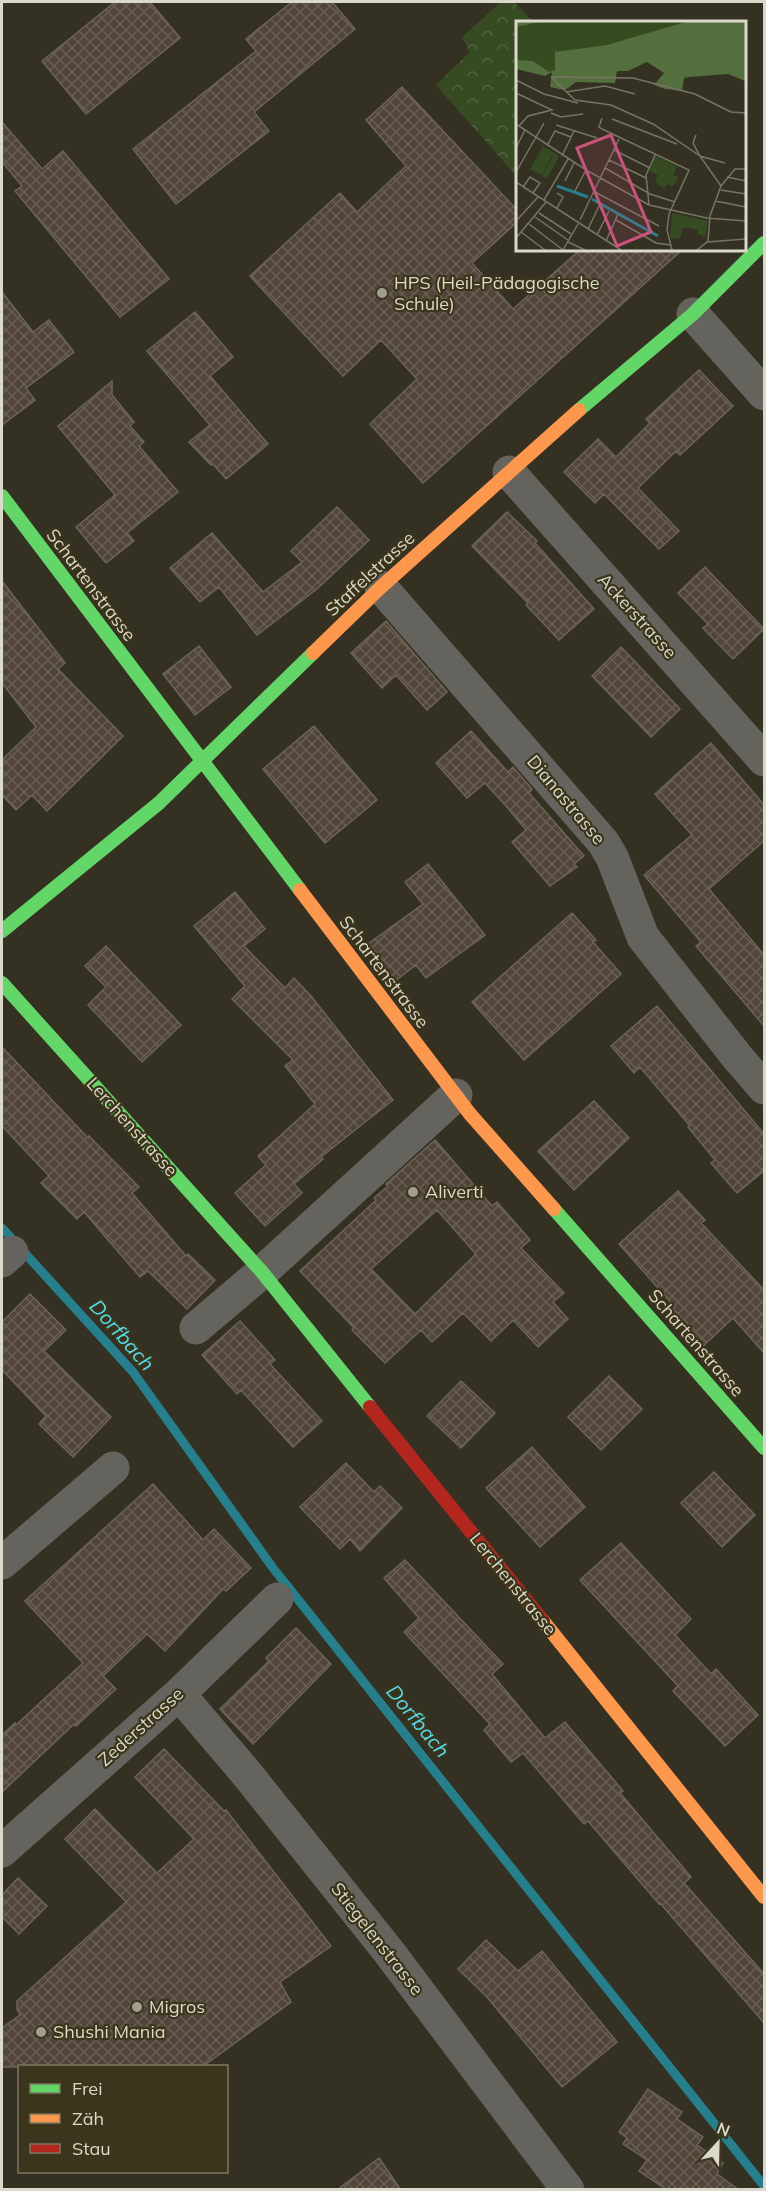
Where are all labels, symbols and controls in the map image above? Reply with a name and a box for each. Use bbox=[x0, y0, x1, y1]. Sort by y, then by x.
inset map bbox=[516, 21, 745, 250]
place label: HPS (Heil-Pädagogische Schule) bbox=[394, 271, 600, 315]
marker: HPS (Heil-Pädagogische Schule) bbox=[375, 286, 389, 300]
street label: Schartenstrasse bbox=[42, 524, 141, 646]
street label: Staffelstrasse bbox=[320, 526, 419, 621]
street label: Ackerstrasse bbox=[593, 568, 682, 663]
street label: Dianastrasse bbox=[522, 750, 611, 849]
street label: Schartenstrasse bbox=[335, 911, 434, 1033]
street label: Lerchenstrasse bbox=[82, 1072, 183, 1181]
place label: Aliverti bbox=[425, 1180, 484, 1203]
marker: Aliverti bbox=[406, 1185, 420, 1199]
street label: Schartenstrasse bbox=[643, 1284, 749, 1401]
water label: Dorfbach bbox=[85, 1294, 160, 1376]
street label: Lerchenstrasse bbox=[465, 1528, 562, 1640]
water label: Dorfbach bbox=[381, 1679, 455, 1762]
street label: Zederstrasse bbox=[93, 1682, 188, 1771]
street label: Stiegelenstrasse bbox=[326, 1878, 429, 2000]
place label: Migros bbox=[149, 1995, 205, 2018]
marker: Migros bbox=[130, 2000, 144, 2014]
place label: Shushi Mania bbox=[53, 2020, 165, 2043]
marker: Shushi Mania bbox=[34, 2025, 48, 2039]
legend bbox=[18, 2065, 228, 2173]
text: Frei bbox=[72, 2077, 102, 2100]
text: Zäh bbox=[72, 2107, 104, 2130]
north arrow bbox=[688, 2113, 748, 2173]
text: N bbox=[714, 2118, 733, 2141]
text: Stau bbox=[72, 2137, 111, 2160]

